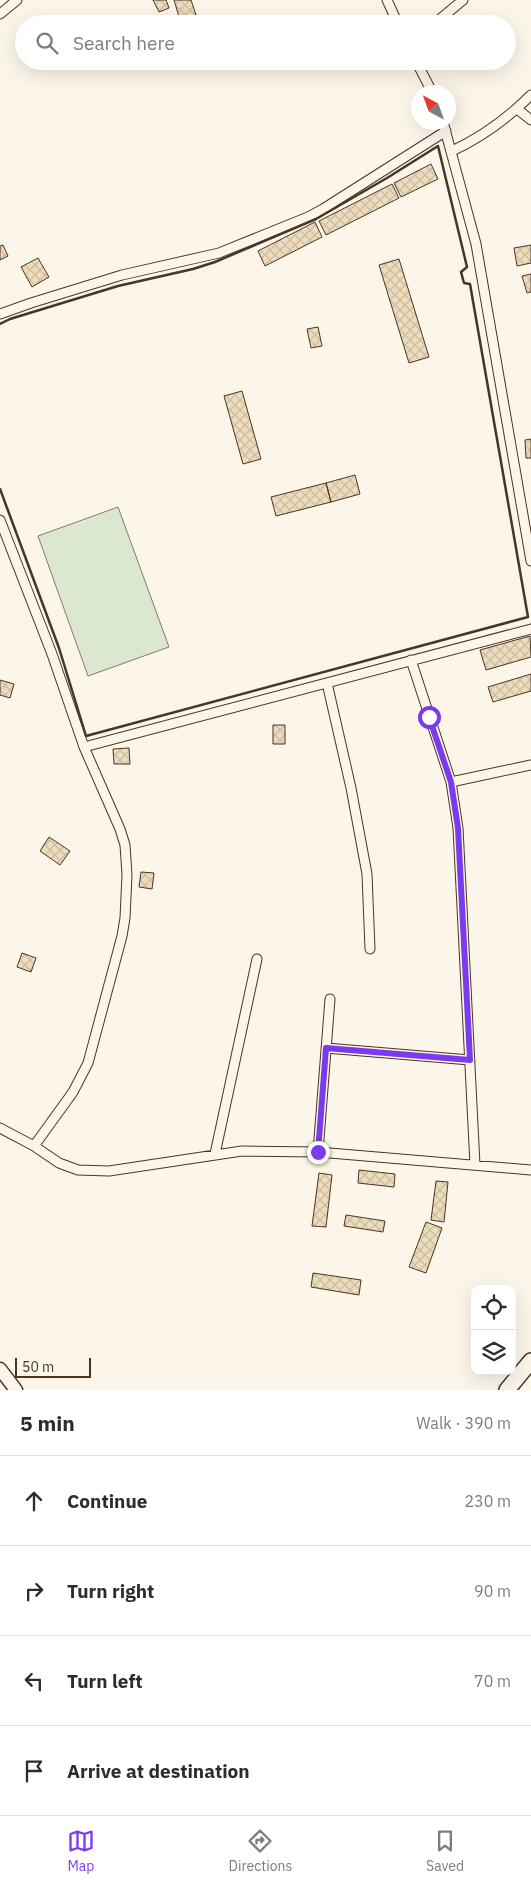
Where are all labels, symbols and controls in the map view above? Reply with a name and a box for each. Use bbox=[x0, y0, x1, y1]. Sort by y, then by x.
search box bbox=[15, 15, 516, 70]
icon: search bbox=[33, 29, 61, 57]
text: Search here bbox=[73, 31, 175, 55]
north arrow bbox=[411, 85, 456, 130]
route start bbox=[418, 706, 441, 729]
route end bbox=[307, 1141, 330, 1164]
map controls bbox=[471, 1285, 516, 1375]
button: locate bbox=[471, 1285, 516, 1330]
button: layers bbox=[471, 1330, 516, 1375]
scale bar bbox=[15, 1355, 91, 1378]
text: 50 m bbox=[22, 1358, 54, 1376]
text: 5 min bbox=[20, 1409, 75, 1437]
text: Walk · 390 m bbox=[416, 1413, 511, 1433]
icon: ahead bbox=[20, 1487, 48, 1515]
text: Continue bbox=[67, 1489, 147, 1513]
text: 230 m bbox=[464, 1491, 511, 1511]
icon: right bbox=[20, 1577, 48, 1605]
text: Turn right bbox=[67, 1579, 154, 1603]
text: 90 m bbox=[474, 1581, 511, 1601]
icon: left bbox=[20, 1667, 48, 1695]
text: Turn left bbox=[67, 1669, 143, 1693]
text: 70 m bbox=[474, 1671, 511, 1691]
icon: arrive bbox=[20, 1757, 48, 1785]
text: Arrive at destination bbox=[67, 1759, 250, 1783]
tab: Map bbox=[67, 1827, 95, 1875]
tab: Directions bbox=[229, 1827, 292, 1875]
tab: Saved bbox=[426, 1827, 464, 1875]

